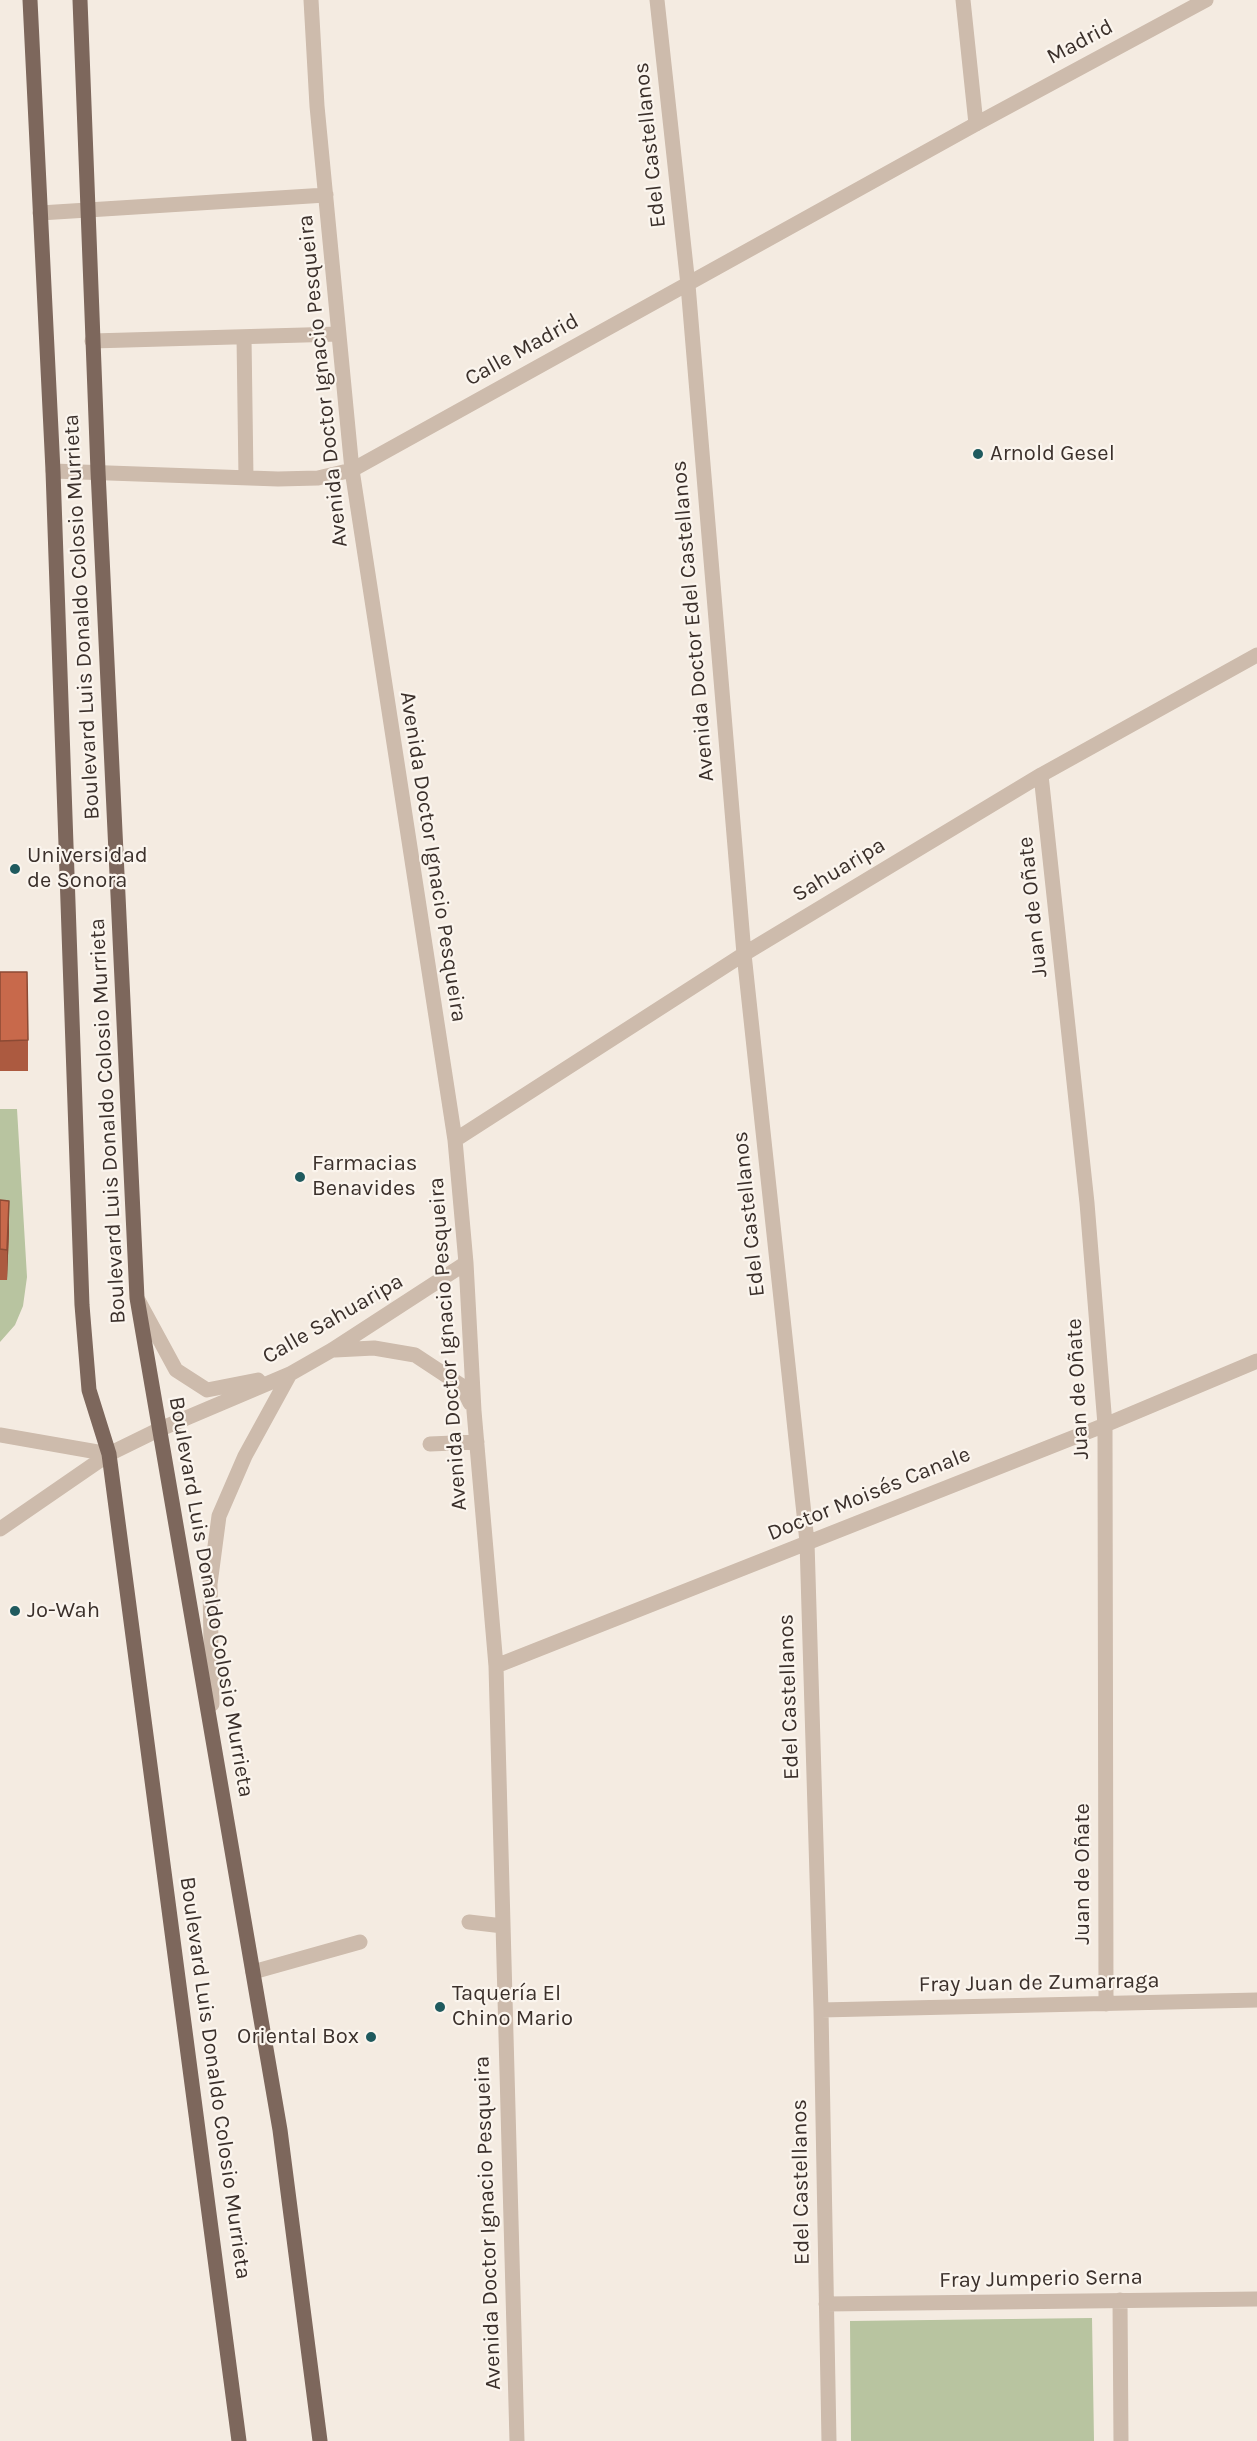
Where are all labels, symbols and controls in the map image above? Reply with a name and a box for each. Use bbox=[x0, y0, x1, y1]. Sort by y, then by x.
street label: Madrid bbox=[1042, 14, 1118, 70]
street label: Edel Castellanos bbox=[628, 61, 672, 229]
street label: Avenida Doctor Ignacio Pesqueira bbox=[292, 213, 354, 549]
street label: Calle Madrid bbox=[461, 308, 583, 392]
street label: Boulevard Luis Donaldo Colosio Murrieta bbox=[58, 413, 106, 821]
place label: Arnold Gesel bbox=[990, 441, 1115, 467]
marker: Arnold Gesel bbox=[971, 447, 985, 461]
street label: Avenida Doctor Edel Castellanos bbox=[666, 459, 720, 783]
street label: Avenida Doctor Ignacio Pesqueira bbox=[394, 690, 472, 1024]
street label: Sahuaripa bbox=[788, 832, 890, 908]
street label: Juan de Oñate bbox=[1012, 835, 1054, 979]
place label: Universidad de Sonora bbox=[27, 843, 148, 894]
marker: Universidad de Sonora bbox=[8, 862, 22, 876]
street label: Boulevard Luis Donaldo Colosio Murrieta bbox=[84, 917, 132, 1325]
street label: Edel Castellanos bbox=[727, 1130, 771, 1298]
place label: Farmacias Benavides bbox=[312, 1151, 417, 1202]
marker: Farmacias Benavides bbox=[293, 1170, 307, 1184]
street label: Avenida Doctor Ignacio Pesqueira bbox=[423, 1176, 473, 1512]
street label: Calle Sahuaripa bbox=[258, 1268, 408, 1370]
street label: Juan de Oñate bbox=[1061, 1318, 1095, 1460]
street label: Boulevard Luis Donaldo Colosio Murrieta bbox=[163, 1395, 259, 1799]
street label: Doctor Moisés Canale bbox=[764, 1441, 974, 1547]
place label: Jo-Wah bbox=[27, 1598, 100, 1624]
marker: Jo-Wah bbox=[8, 1604, 22, 1618]
street label: Edel Castellanos bbox=[773, 1614, 805, 1780]
street label: Juan de Oñate bbox=[1070, 1803, 1096, 1945]
street label: Boulevard Luis Donaldo Colosio Murrieta bbox=[174, 1875, 256, 2281]
street label: Fray Juan de Zumarraga bbox=[918, 1968, 1160, 1998]
place label: Taquería El Chino Mario bbox=[452, 1981, 573, 2032]
marker: Taquería El Chino Mario bbox=[433, 2000, 447, 2014]
place label: Oriental Box bbox=[237, 2024, 359, 2050]
marker: Oriental Box bbox=[364, 2030, 378, 2044]
street label: Avenida Doctor Ignacio Pesqueira bbox=[469, 2055, 507, 2391]
street label: Edel Castellanos bbox=[786, 2099, 816, 2265]
street label: Fray Jumperio Serna bbox=[939, 2264, 1143, 2294]

